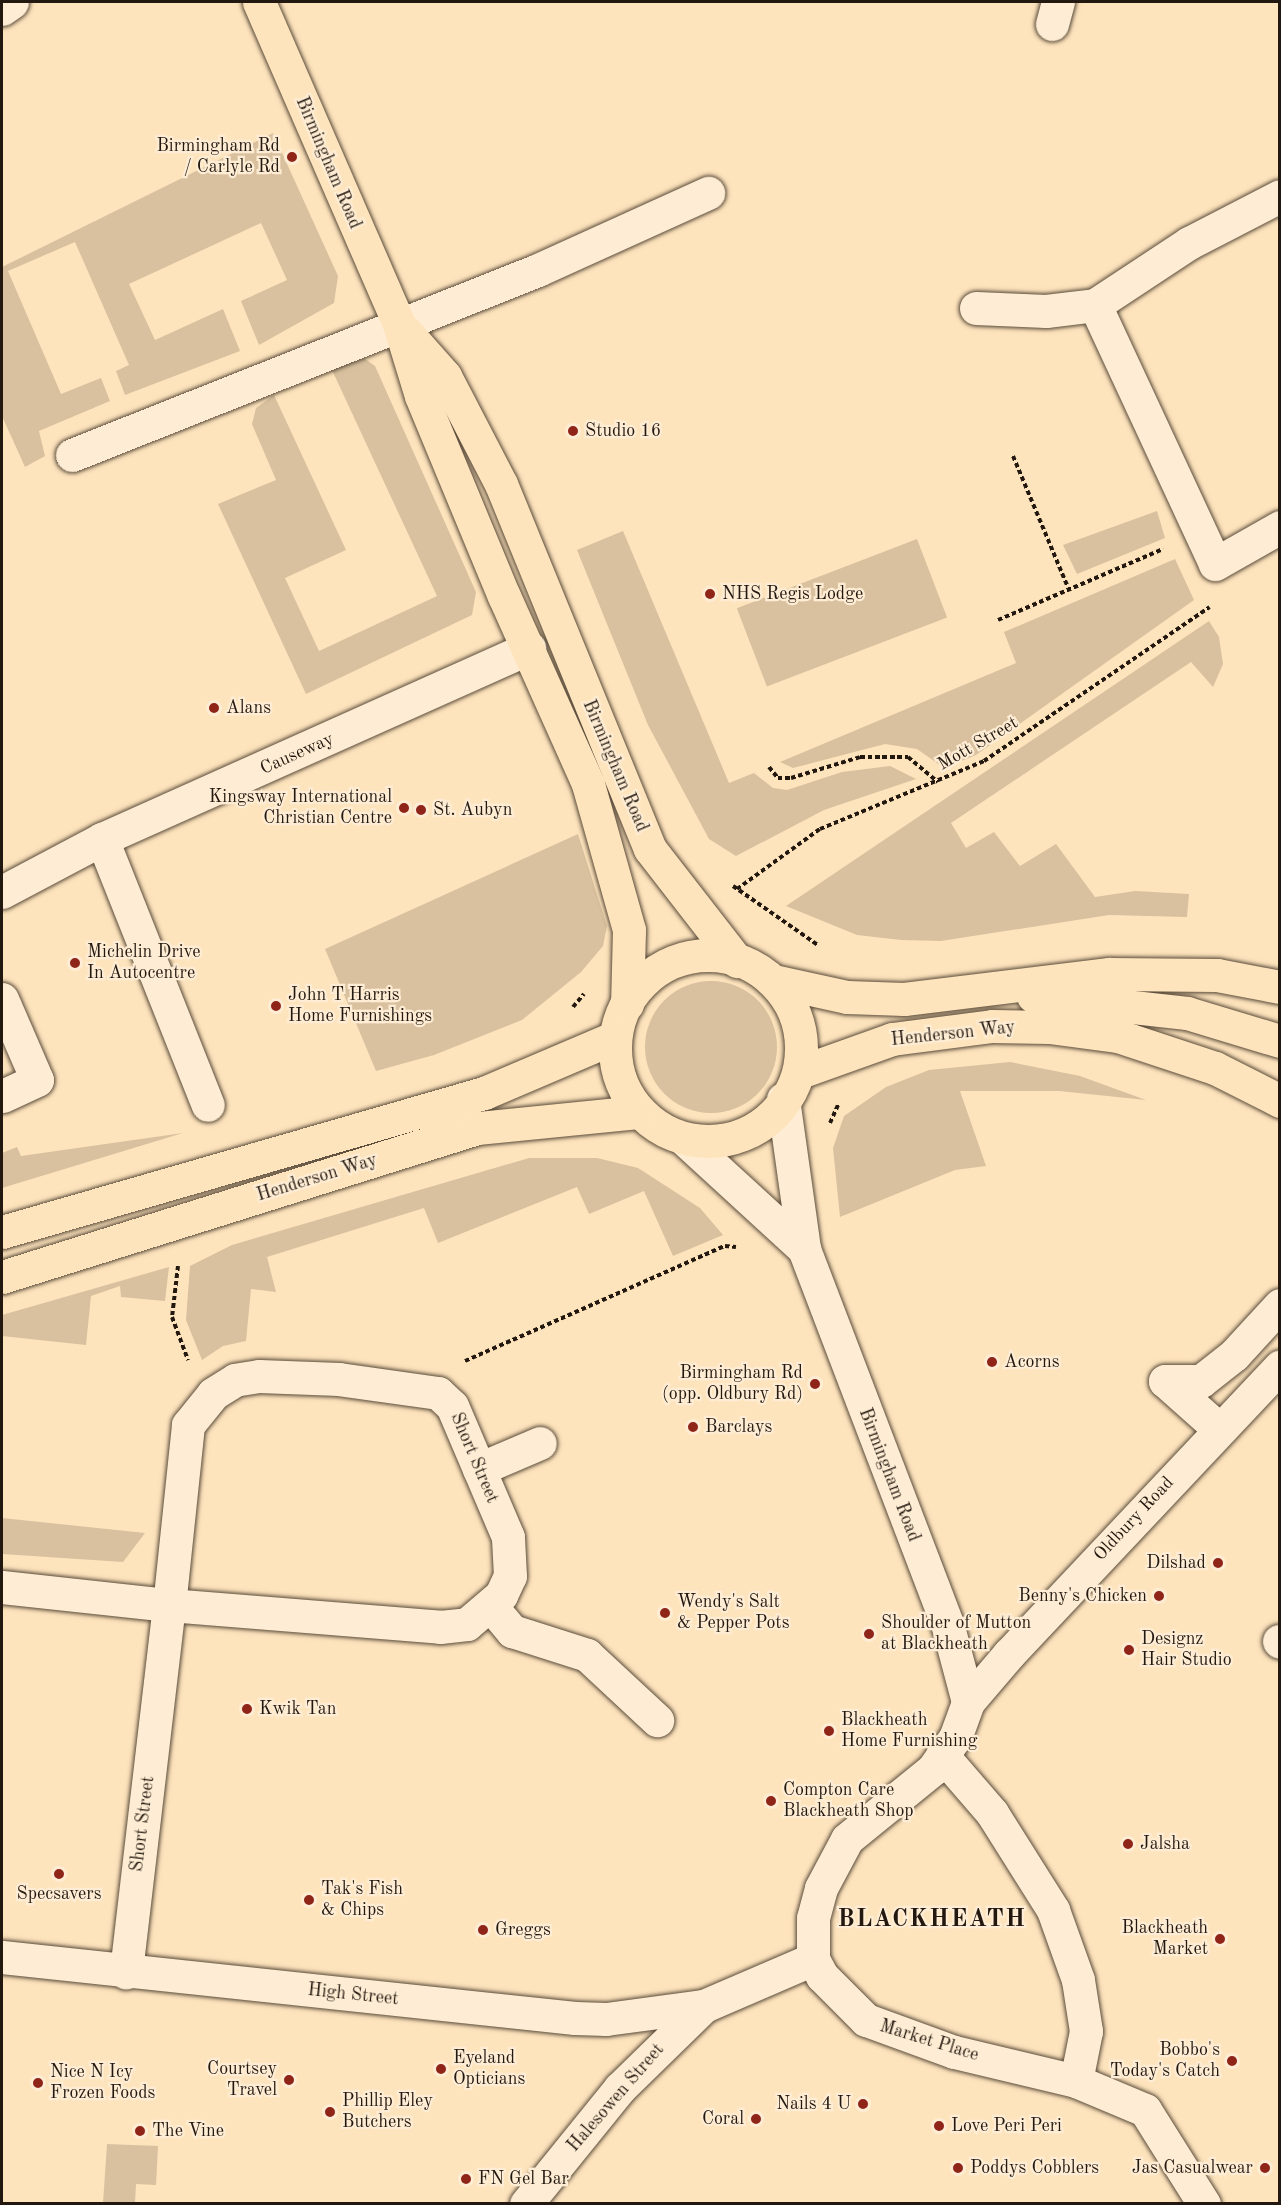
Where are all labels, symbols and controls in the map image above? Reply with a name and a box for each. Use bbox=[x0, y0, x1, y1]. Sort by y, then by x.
street label: Birmingham Road bbox=[290, 94, 366, 232]
place label: Birmingham Rd / Carlyle Rd bbox=[156, 136, 280, 178]
marker: Birmingham Rd / Carlyle Rd bbox=[285, 150, 299, 164]
place label: Studio 16 bbox=[585, 420, 661, 442]
marker: Studio 16 bbox=[566, 424, 580, 438]
place label: NHS Regis Lodge bbox=[722, 583, 863, 605]
marker: NHS Regis Lodge bbox=[703, 587, 717, 601]
place label: Alans bbox=[226, 697, 271, 719]
street label: Birmingham Road bbox=[577, 697, 653, 835]
marker: Alans bbox=[207, 701, 221, 715]
street label: Mott Street bbox=[934, 712, 1022, 776]
street label: Causeway bbox=[257, 728, 337, 780]
place label: Kingsway International Christian Centre bbox=[209, 787, 392, 830]
place label: St. Aubyn bbox=[433, 799, 512, 821]
marker: Kingsway International Christian Centre bbox=[397, 801, 411, 815]
marker: St. Aubyn bbox=[414, 803, 428, 817]
place label: Michelin Drive In Autocentre bbox=[87, 942, 201, 984]
marker: Michelin Drive In Autocentre bbox=[68, 956, 82, 970]
place label: John T Harris Home Furnishings bbox=[288, 985, 432, 1028]
marker: John T Harris Home Furnishings bbox=[269, 999, 283, 1013]
street label: Henderson Way bbox=[890, 1017, 1016, 1051]
street label: Henderson Way bbox=[254, 1149, 380, 1207]
place label: Acorns bbox=[1004, 1351, 1059, 1373]
marker: Acorns bbox=[985, 1355, 999, 1369]
place label: Birmingham Rd (opp. Oldbury Rd) bbox=[662, 1363, 803, 1406]
marker: Birmingham Rd (opp. Oldbury Rd) bbox=[808, 1377, 822, 1391]
street label: Birmingham Road bbox=[854, 1405, 924, 1545]
street label: Short Street bbox=[445, 1409, 503, 1507]
place label: Barclays bbox=[705, 1416, 772, 1438]
marker: Barclays bbox=[686, 1420, 700, 1434]
street label: Oldbury Road bbox=[1089, 1472, 1179, 1566]
place label: Dilshad bbox=[1146, 1552, 1206, 1574]
marker: Dilshad bbox=[1211, 1556, 1225, 1570]
place label: Benny's Chicken bbox=[1018, 1585, 1147, 1607]
marker: Benny's Chicken bbox=[1152, 1589, 1166, 1603]
place label: Wendy's Salt & Pepper Pots bbox=[677, 1592, 789, 1634]
marker: Wendy's Salt & Pepper Pots bbox=[658, 1606, 672, 1620]
place label: Shoulder of Mutton at Blackheath bbox=[881, 1613, 1031, 1656]
marker: Shoulder of Mutton at Blackheath bbox=[862, 1627, 876, 1641]
place label: Designz Hair Studio bbox=[1141, 1629, 1232, 1672]
marker: Designz Hair Studio bbox=[1122, 1643, 1136, 1657]
place label: Kwik Tan bbox=[259, 1698, 336, 1720]
marker: Kwik Tan bbox=[240, 1702, 254, 1716]
place label: Blackheath Home Furnishing bbox=[841, 1710, 977, 1752]
marker: Blackheath Home Furnishing bbox=[822, 1724, 836, 1738]
street label: Short Street bbox=[126, 1775, 160, 1873]
place label: Compton Care Blackheath Shop bbox=[783, 1780, 914, 1822]
marker: Compton Care Blackheath Shop bbox=[764, 1794, 778, 1808]
place label: Jalsha bbox=[1140, 1833, 1190, 1855]
marker: Jalsha bbox=[1121, 1837, 1135, 1851]
marker: Specsavers bbox=[52, 1867, 66, 1881]
place label: Tak's Fish & Chips bbox=[321, 1879, 403, 1922]
place label: Specsavers bbox=[17, 1883, 101, 1905]
marker: Tak's Fish & Chips bbox=[302, 1893, 316, 1907]
district label: BLACKHEATH bbox=[837, 1907, 1027, 1935]
place label: Blackheath Market bbox=[1122, 1918, 1208, 1960]
place label: Greggs bbox=[495, 1919, 551, 1941]
marker: Greggs bbox=[476, 1923, 490, 1937]
marker: Blackheath Market bbox=[1213, 1932, 1227, 1946]
street label: High Street bbox=[306, 1979, 400, 2011]
street label: Market Place bbox=[877, 2016, 981, 2066]
street label: Halesowen Street bbox=[563, 2039, 669, 2157]
place label: Bobbo's Today's Catch bbox=[1110, 2040, 1220, 2082]
place label: Eyeland Opticians bbox=[453, 2048, 525, 2090]
marker: Bobbo's Today's Catch bbox=[1225, 2054, 1239, 2068]
place label: Courtsey Travel bbox=[207, 2059, 277, 2102]
place label: Nice N Icy Frozen Foods bbox=[50, 2062, 155, 2104]
marker: Eyeland Opticians bbox=[434, 2062, 448, 2076]
marker: Courtsey Travel bbox=[282, 2073, 296, 2087]
marker: Nice N Icy Frozen Foods bbox=[31, 2076, 45, 2090]
place label: Phillip Eley Butchers bbox=[342, 2091, 433, 2134]
place label: Nails 4 U bbox=[776, 2093, 851, 2115]
marker: Nails 4 U bbox=[856, 2097, 870, 2111]
marker: Phillip Eley Butchers bbox=[323, 2105, 337, 2119]
place label: Coral bbox=[702, 2108, 744, 2130]
marker: Coral bbox=[749, 2112, 763, 2126]
place label: Love Peri Peri bbox=[951, 2115, 1062, 2137]
marker: Love Peri Peri bbox=[932, 2119, 946, 2133]
place label: The Vine bbox=[152, 2120, 224, 2142]
marker: The Vine bbox=[133, 2124, 147, 2138]
place label: Poddys Cobblers bbox=[970, 2157, 1099, 2179]
place label: Jas Casualwear bbox=[1132, 2157, 1253, 2179]
marker: Poddys Cobblers bbox=[951, 2161, 965, 2175]
marker: Jas Casualwear bbox=[1258, 2161, 1272, 2175]
place label: FN Gel Bar bbox=[478, 2168, 569, 2190]
marker: FN Gel Bar bbox=[459, 2172, 473, 2186]

